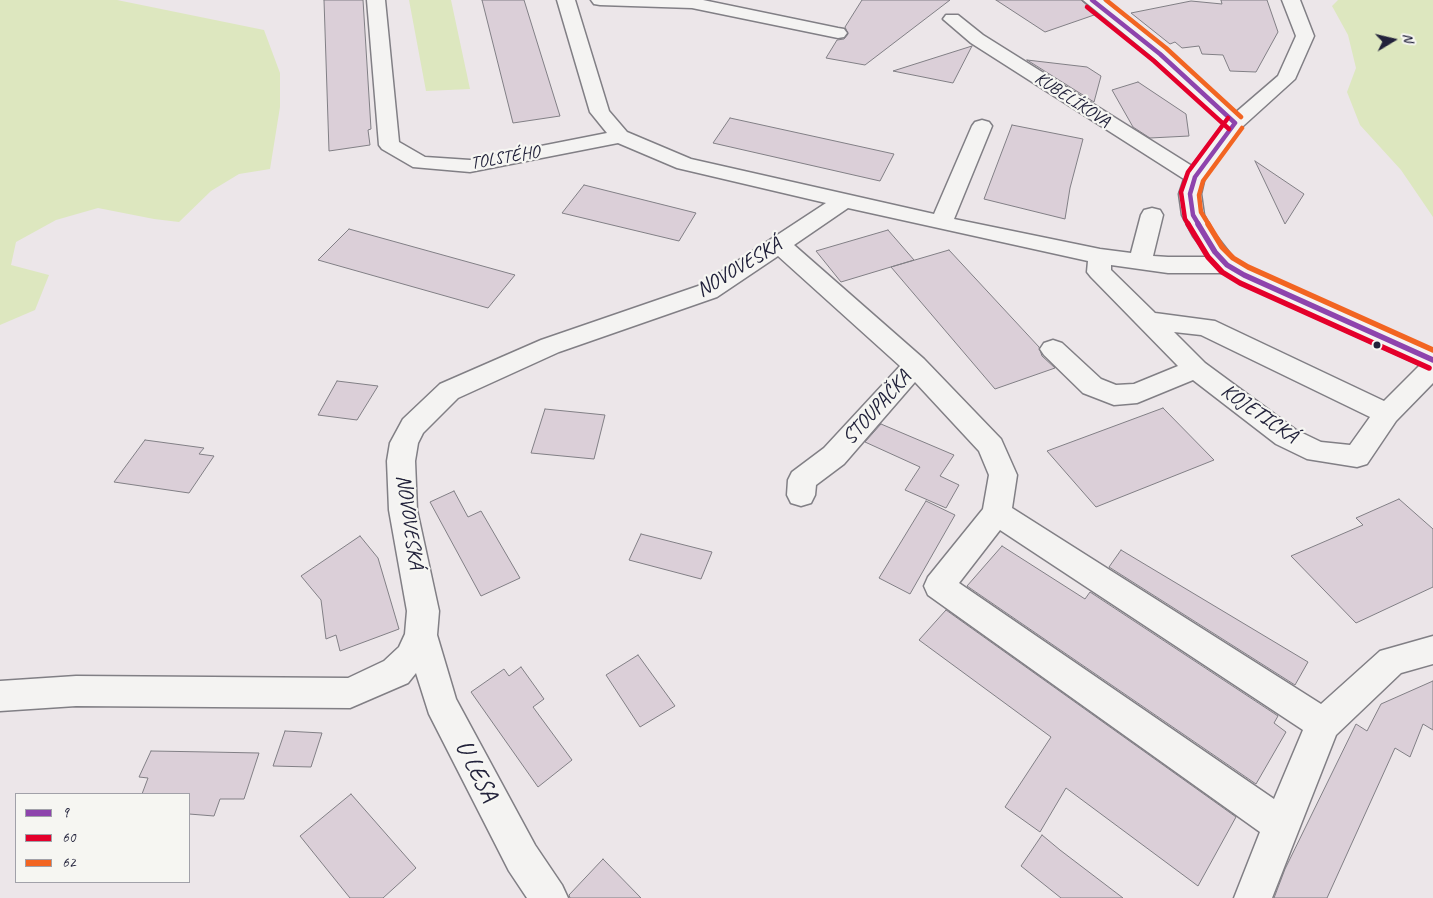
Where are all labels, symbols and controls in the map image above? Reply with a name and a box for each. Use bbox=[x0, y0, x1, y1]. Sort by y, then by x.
north arrow bbox=[1368, 15, 1418, 65]
text: N bbox=[1399, 32, 1417, 43]
street label: KUBELÍKOVA bbox=[1030, 68, 1114, 132]
street label: TOLSTÉHO bbox=[469, 141, 541, 175]
street label: NOVOVESKÁ bbox=[692, 233, 786, 303]
unlabelled marker bbox=[1372, 340, 1382, 350]
street label: STOUPAČKA bbox=[837, 366, 917, 450]
street label: KOJETICKÁ bbox=[1216, 379, 1302, 449]
street label: NOVOVESKÁ bbox=[390, 473, 428, 571]
street label: U LESA bbox=[448, 735, 504, 807]
legend bbox=[15, 793, 190, 883]
text: 9 bbox=[62, 803, 69, 822]
text: 60 bbox=[62, 828, 76, 847]
text: 62 bbox=[62, 853, 76, 872]

